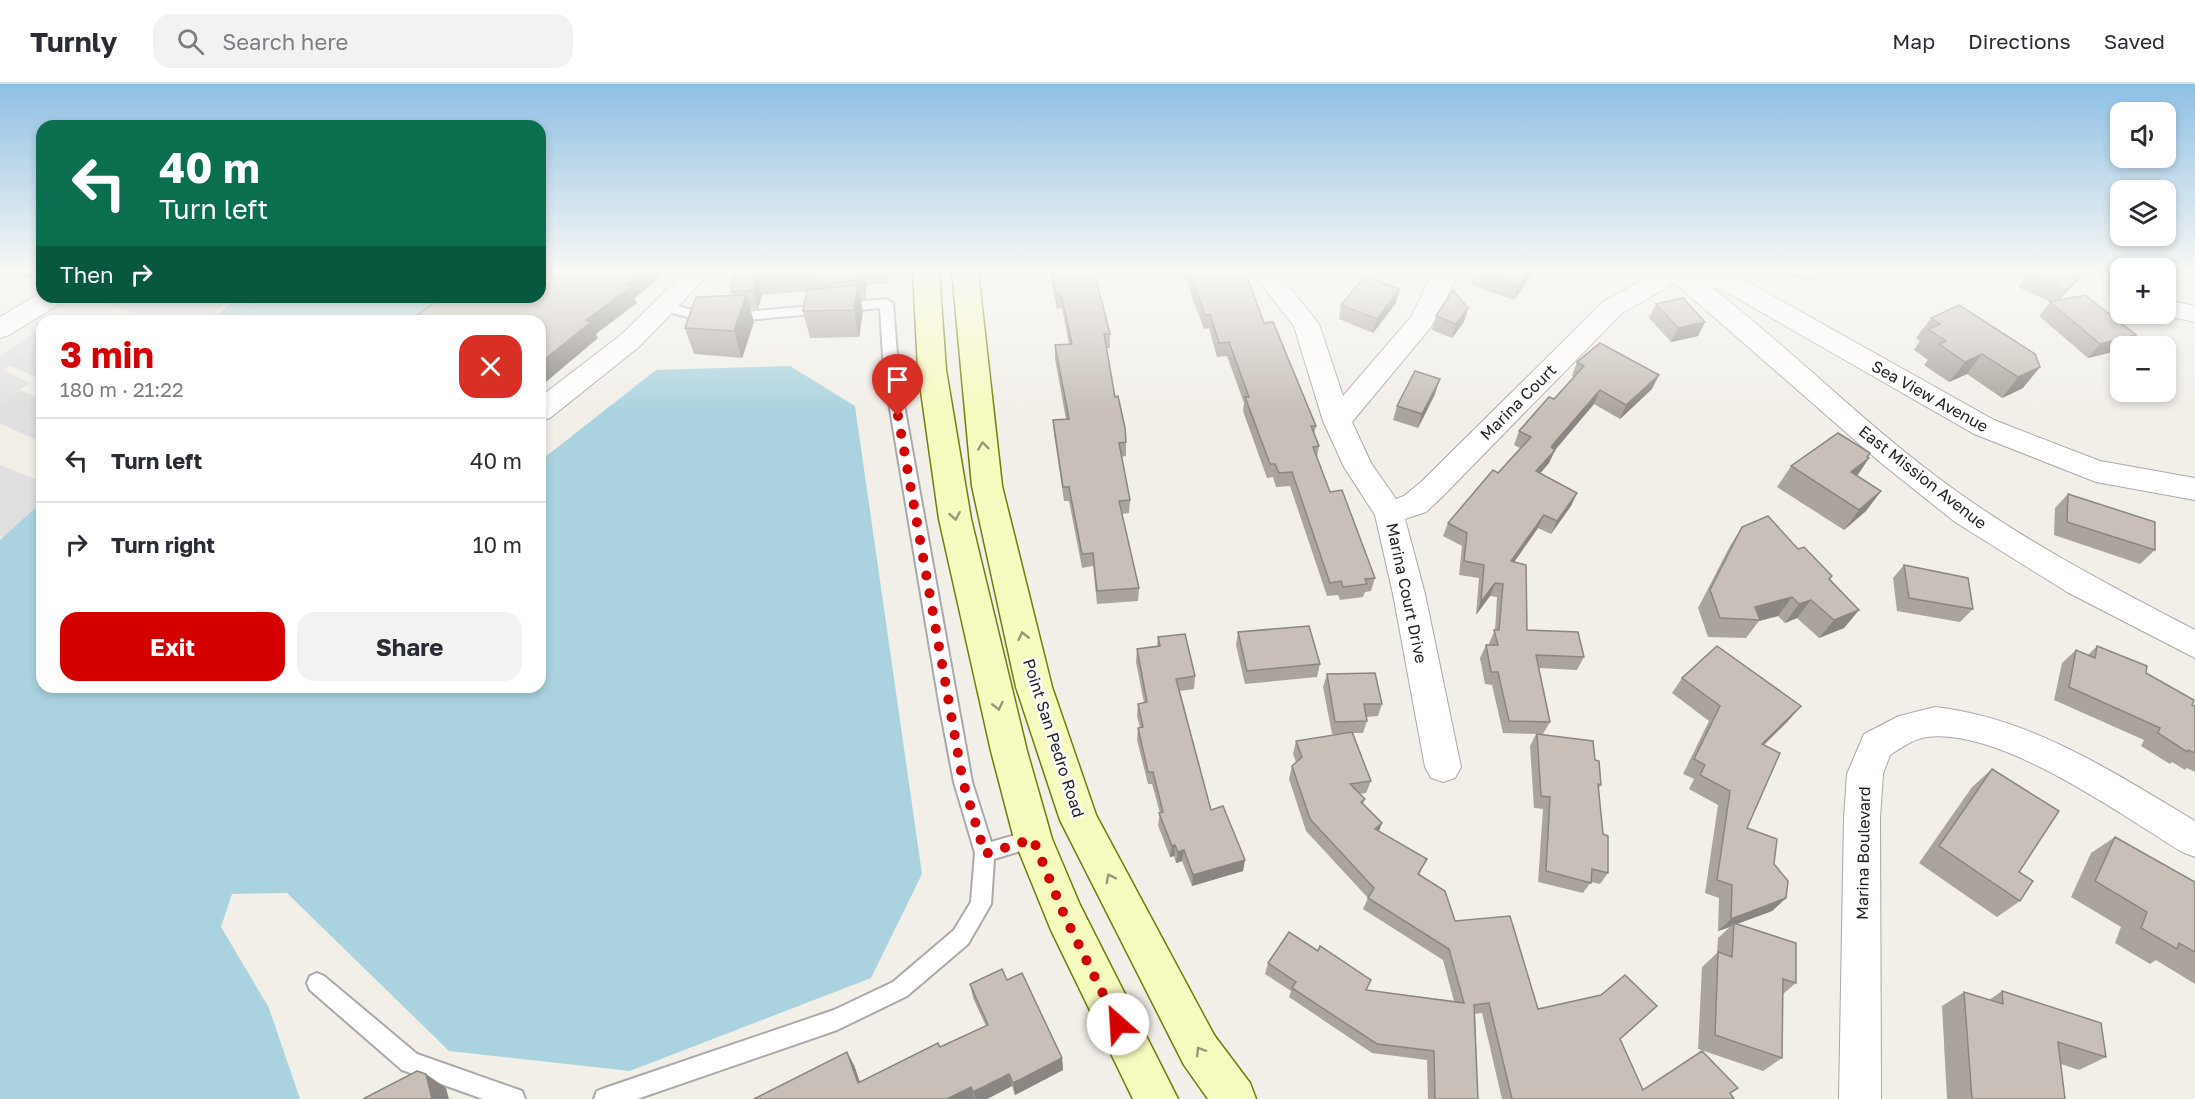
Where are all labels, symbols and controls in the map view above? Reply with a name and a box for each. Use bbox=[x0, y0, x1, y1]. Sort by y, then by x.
search box bbox=[153, 14, 573, 68]
text: Turnly bbox=[30, 25, 117, 58]
icon: search bbox=[174, 25, 207, 58]
text: Search here bbox=[222, 28, 348, 55]
text: Map bbox=[1892, 28, 1935, 54]
text: Directions bbox=[1968, 28, 2071, 54]
text: Saved bbox=[2104, 28, 2165, 54]
map controls bbox=[2110, 102, 2176, 402]
button: sound bbox=[2110, 102, 2176, 168]
text: 40 m bbox=[159, 142, 260, 192]
icon: left bbox=[60, 144, 138, 222]
button: layers bbox=[2110, 180, 2176, 246]
text: Turn left bbox=[159, 193, 268, 225]
icon: right bbox=[125, 258, 158, 291]
button: + bbox=[2110, 258, 2176, 324]
text: Then bbox=[60, 261, 113, 288]
text: 3 min bbox=[60, 333, 154, 376]
button: close bbox=[459, 335, 522, 398]
button: − bbox=[2110, 336, 2176, 402]
pin bbox=[872, 354, 923, 416]
street label: Sea View Avenue bbox=[1868, 356, 1992, 436]
street label: Marina Court bbox=[1476, 360, 1560, 444]
icon: arrive bbox=[881, 363, 914, 396]
text: 180 m · 21:22 bbox=[60, 377, 184, 401]
street label: East Mission Avenue bbox=[1855, 421, 1991, 533]
one-way arrow bbox=[977, 441, 990, 450]
icon: left bbox=[60, 444, 93, 477]
text: Turn left bbox=[111, 447, 202, 474]
text: 40 m bbox=[470, 447, 522, 474]
one-way arrow bbox=[948, 511, 961, 521]
street label: Marina Court Drive bbox=[1382, 521, 1432, 665]
icon: right bbox=[60, 528, 93, 561]
text: Turn right bbox=[111, 531, 215, 558]
text: 10 m bbox=[473, 531, 522, 558]
button: Exit bbox=[60, 612, 285, 681]
button: Share bbox=[297, 612, 522, 681]
one-way arrow bbox=[1017, 632, 1030, 642]
street label: Point San Pedro Road bbox=[1019, 656, 1089, 820]
one-way arrow bbox=[991, 701, 1004, 711]
street label: Marina Boulevard bbox=[1852, 786, 1874, 920]
one-way arrow bbox=[1106, 874, 1117, 885]
position arrow bbox=[1086, 992, 1150, 1056]
one-way arrow bbox=[1196, 1047, 1208, 1057]

